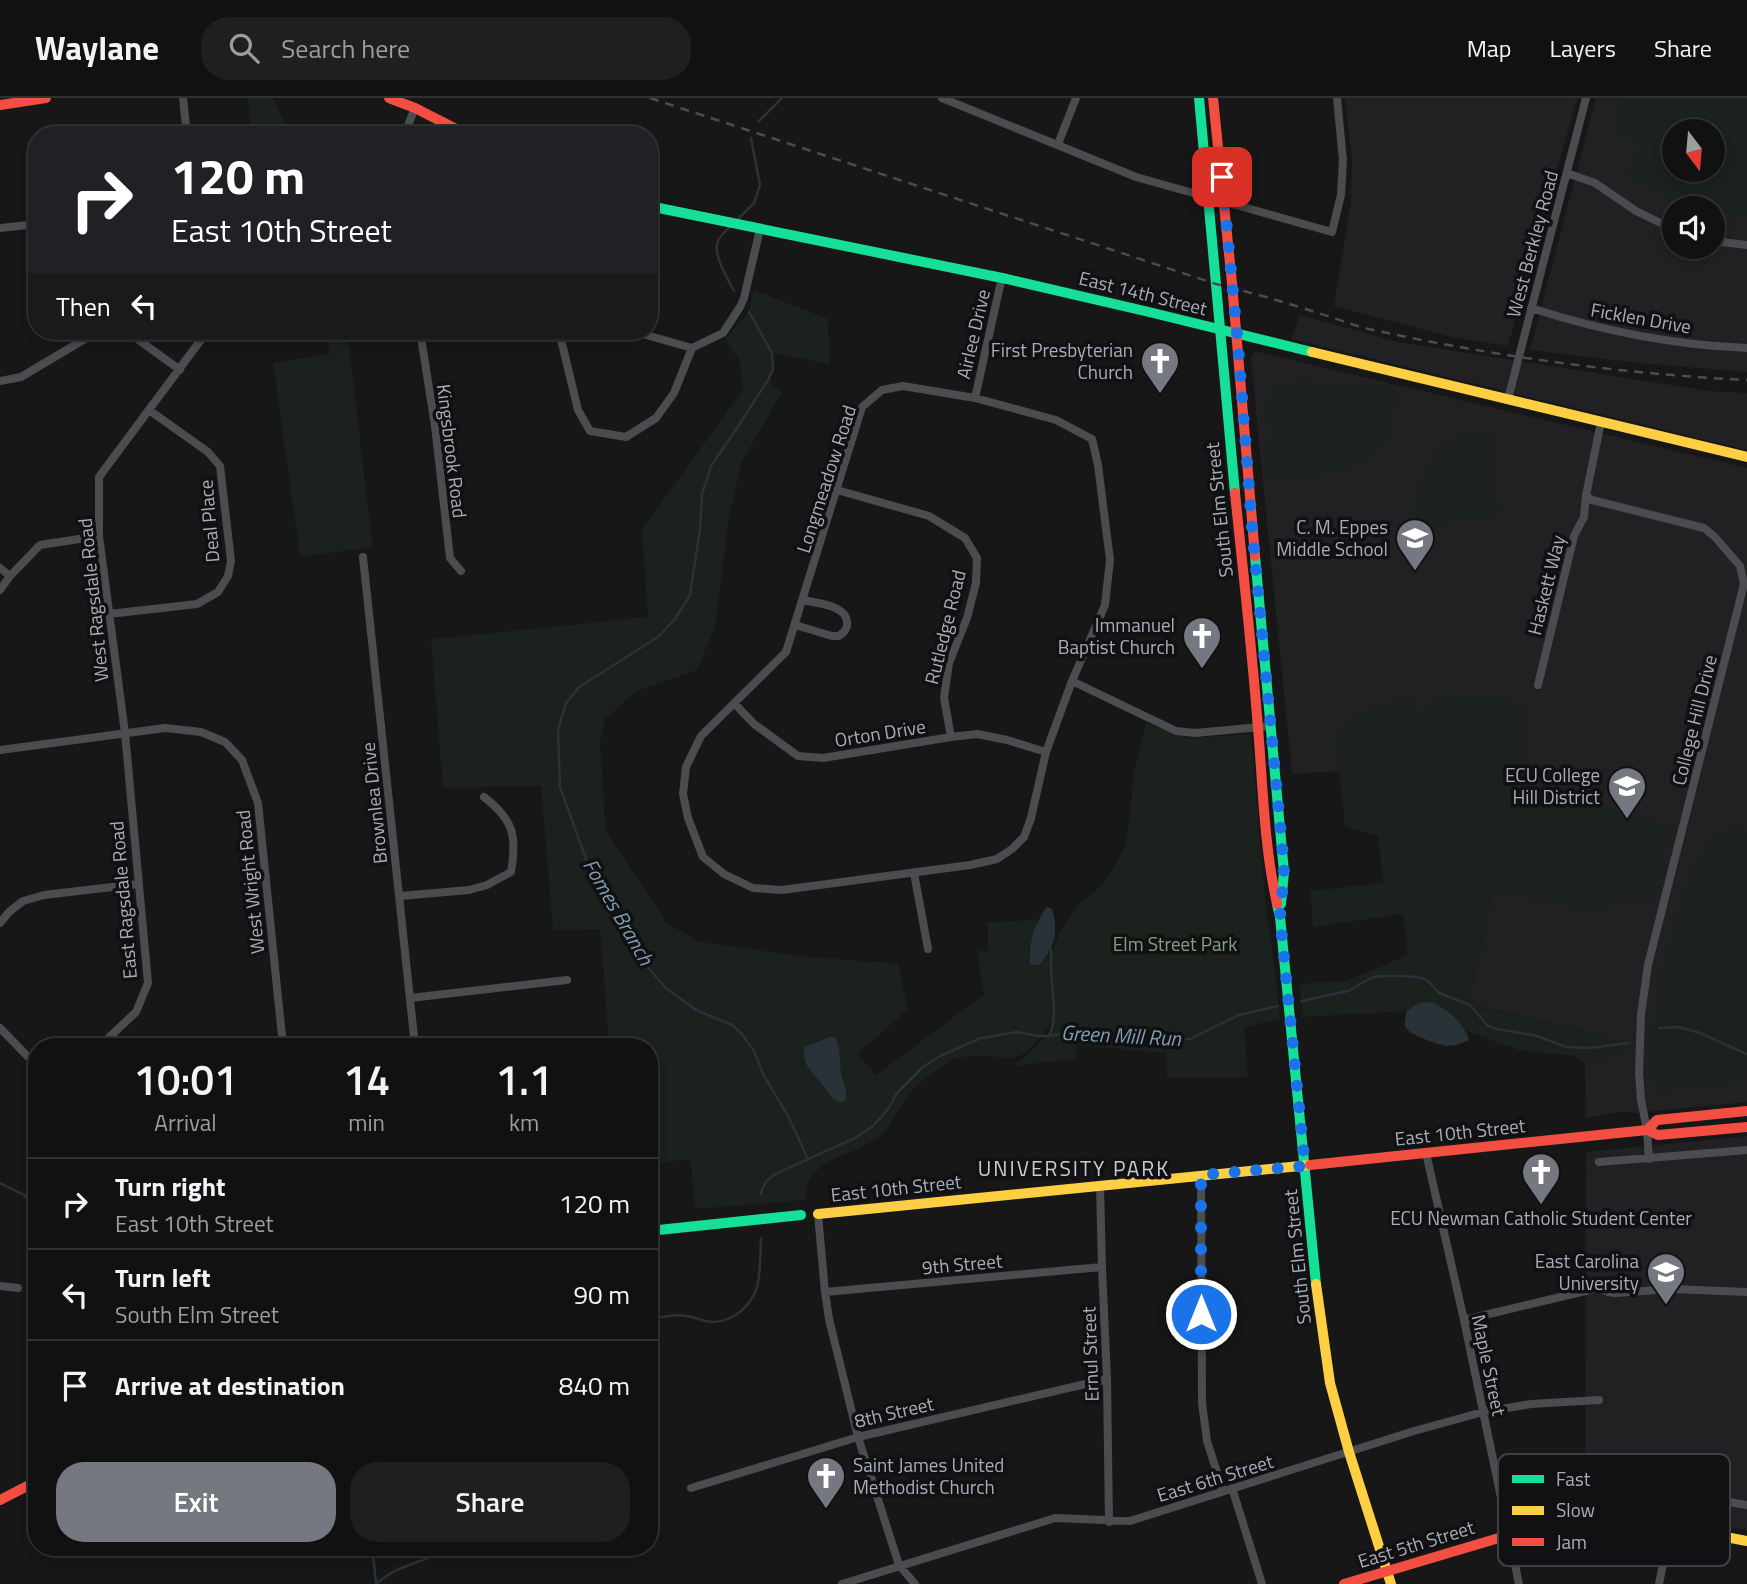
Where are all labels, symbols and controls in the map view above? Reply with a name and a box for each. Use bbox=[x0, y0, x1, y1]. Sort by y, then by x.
search box bbox=[201, 17, 691, 80]
text: Waylane bbox=[35, 23, 159, 73]
icon: search bbox=[225, 29, 263, 67]
text: Search here bbox=[281, 29, 410, 68]
text: Map bbox=[1467, 30, 1512, 66]
text: Layers bbox=[1550, 30, 1616, 66]
text: Share bbox=[1654, 30, 1712, 66]
north arrow bbox=[1662, 119, 1726, 182]
map controls bbox=[1662, 119, 1725, 259]
text: 120 m bbox=[171, 138, 305, 213]
pin bbox=[1192, 147, 1252, 207]
icon: right bbox=[56, 154, 147, 245]
icon: arrive bbox=[1203, 158, 1241, 196]
street label: West Berkley Road bbox=[1498, 167, 1565, 321]
button: sound bbox=[1662, 196, 1725, 259]
text: East 10th Street bbox=[171, 206, 392, 254]
street label: East 14th Street bbox=[1076, 263, 1211, 323]
street label: Airlee Drive bbox=[948, 286, 997, 382]
text: Then bbox=[56, 287, 111, 326]
icon: left bbox=[125, 287, 163, 325]
street label: Ficklen Drive bbox=[1589, 294, 1694, 341]
place label: First Presbyterian Church bbox=[991, 335, 1133, 386]
church icon: First Presbyterian Church bbox=[1139, 340, 1181, 395]
street label: Kingsbrook Road bbox=[430, 382, 475, 520]
street label: Longmeadow Road bbox=[788, 401, 863, 556]
street label: South Elm Street bbox=[1197, 441, 1240, 579]
street label: Deal Place bbox=[190, 478, 227, 564]
place label: C. M. Eppes Middle School bbox=[1276, 512, 1388, 563]
street label: West Ragsdale Road bbox=[69, 517, 116, 683]
school or university icon: C. M. Eppes Middle School bbox=[1394, 517, 1436, 572]
street label: Haskett Way bbox=[1519, 532, 1572, 638]
street label: Rutledge Road bbox=[916, 567, 973, 687]
place label: Immanuel Baptist Church bbox=[1058, 610, 1175, 661]
church icon: Immanuel Baptist Church bbox=[1181, 615, 1223, 670]
street label: College Hill Drive bbox=[1663, 652, 1724, 788]
street label: Orton Drive bbox=[832, 711, 928, 754]
street label: Brownlea Drive bbox=[353, 741, 394, 865]
place label: ECU College Hill District bbox=[1505, 760, 1600, 811]
school or university icon: ECU College Hill District bbox=[1606, 765, 1648, 820]
street label: West Wright Road bbox=[228, 808, 271, 956]
street label: East Ragsdale Road bbox=[101, 820, 144, 980]
water label: Fomes Branch bbox=[575, 852, 663, 971]
park label: Elm Street Park bbox=[1113, 929, 1237, 958]
water label: Green Mill Run bbox=[1060, 1016, 1182, 1054]
text: 10:01 bbox=[133, 1047, 238, 1111]
text: 14 bbox=[343, 1047, 390, 1111]
text: 1.1 bbox=[495, 1047, 553, 1111]
text: Arrival bbox=[154, 1105, 217, 1140]
text: min bbox=[348, 1105, 385, 1140]
text: km bbox=[509, 1105, 539, 1140]
street label: East 10th Street bbox=[1393, 1110, 1527, 1153]
church icon: ECU Newman Catholic Student Center bbox=[1520, 1151, 1562, 1206]
district label: UNIVERSITY PARK bbox=[978, 1152, 1170, 1184]
street label: East 10th Street bbox=[829, 1166, 963, 1209]
text: Turn right bbox=[115, 1167, 226, 1206]
text: 120 m bbox=[559, 1184, 630, 1223]
icon: right bbox=[56, 1185, 94, 1223]
street label: South Elm Street bbox=[1275, 1188, 1318, 1326]
place label: ECU Newman Catholic Student Center bbox=[1390, 1203, 1692, 1232]
text: East 10th Street bbox=[115, 1206, 274, 1241]
street label: 9th Street bbox=[921, 1246, 1004, 1281]
place label: East Carolina University bbox=[1535, 1246, 1639, 1297]
school or university icon: East Carolina University bbox=[1645, 1251, 1687, 1306]
text: Turn left bbox=[115, 1258, 210, 1297]
text: 90 m bbox=[573, 1275, 630, 1314]
icon: left bbox=[56, 1276, 94, 1314]
position arrow bbox=[1164, 1277, 1238, 1351]
text: South Elm Street bbox=[115, 1297, 279, 1332]
street label: Ernul Street bbox=[1073, 1306, 1106, 1402]
street label: Maple Street bbox=[1465, 1312, 1514, 1418]
text: Arrive at destination bbox=[115, 1366, 345, 1405]
text: 840 m bbox=[559, 1366, 630, 1405]
icon: arrive bbox=[56, 1367, 94, 1405]
street label: 8th Street bbox=[851, 1388, 937, 1435]
street label: East 6th Street bbox=[1153, 1446, 1277, 1509]
place label: Saint James United Methodist Church bbox=[853, 1450, 1004, 1501]
legend bbox=[1498, 1454, 1730, 1566]
church icon: Saint James United Methodist Church bbox=[805, 1455, 847, 1510]
button: Exit bbox=[56, 1462, 336, 1542]
button: Share bbox=[350, 1462, 630, 1542]
text: Fast bbox=[1556, 1464, 1591, 1493]
text: Slow bbox=[1556, 1495, 1595, 1524]
street label: East 5th Street bbox=[1354, 1512, 1478, 1575]
text: Jam bbox=[1556, 1527, 1587, 1556]

